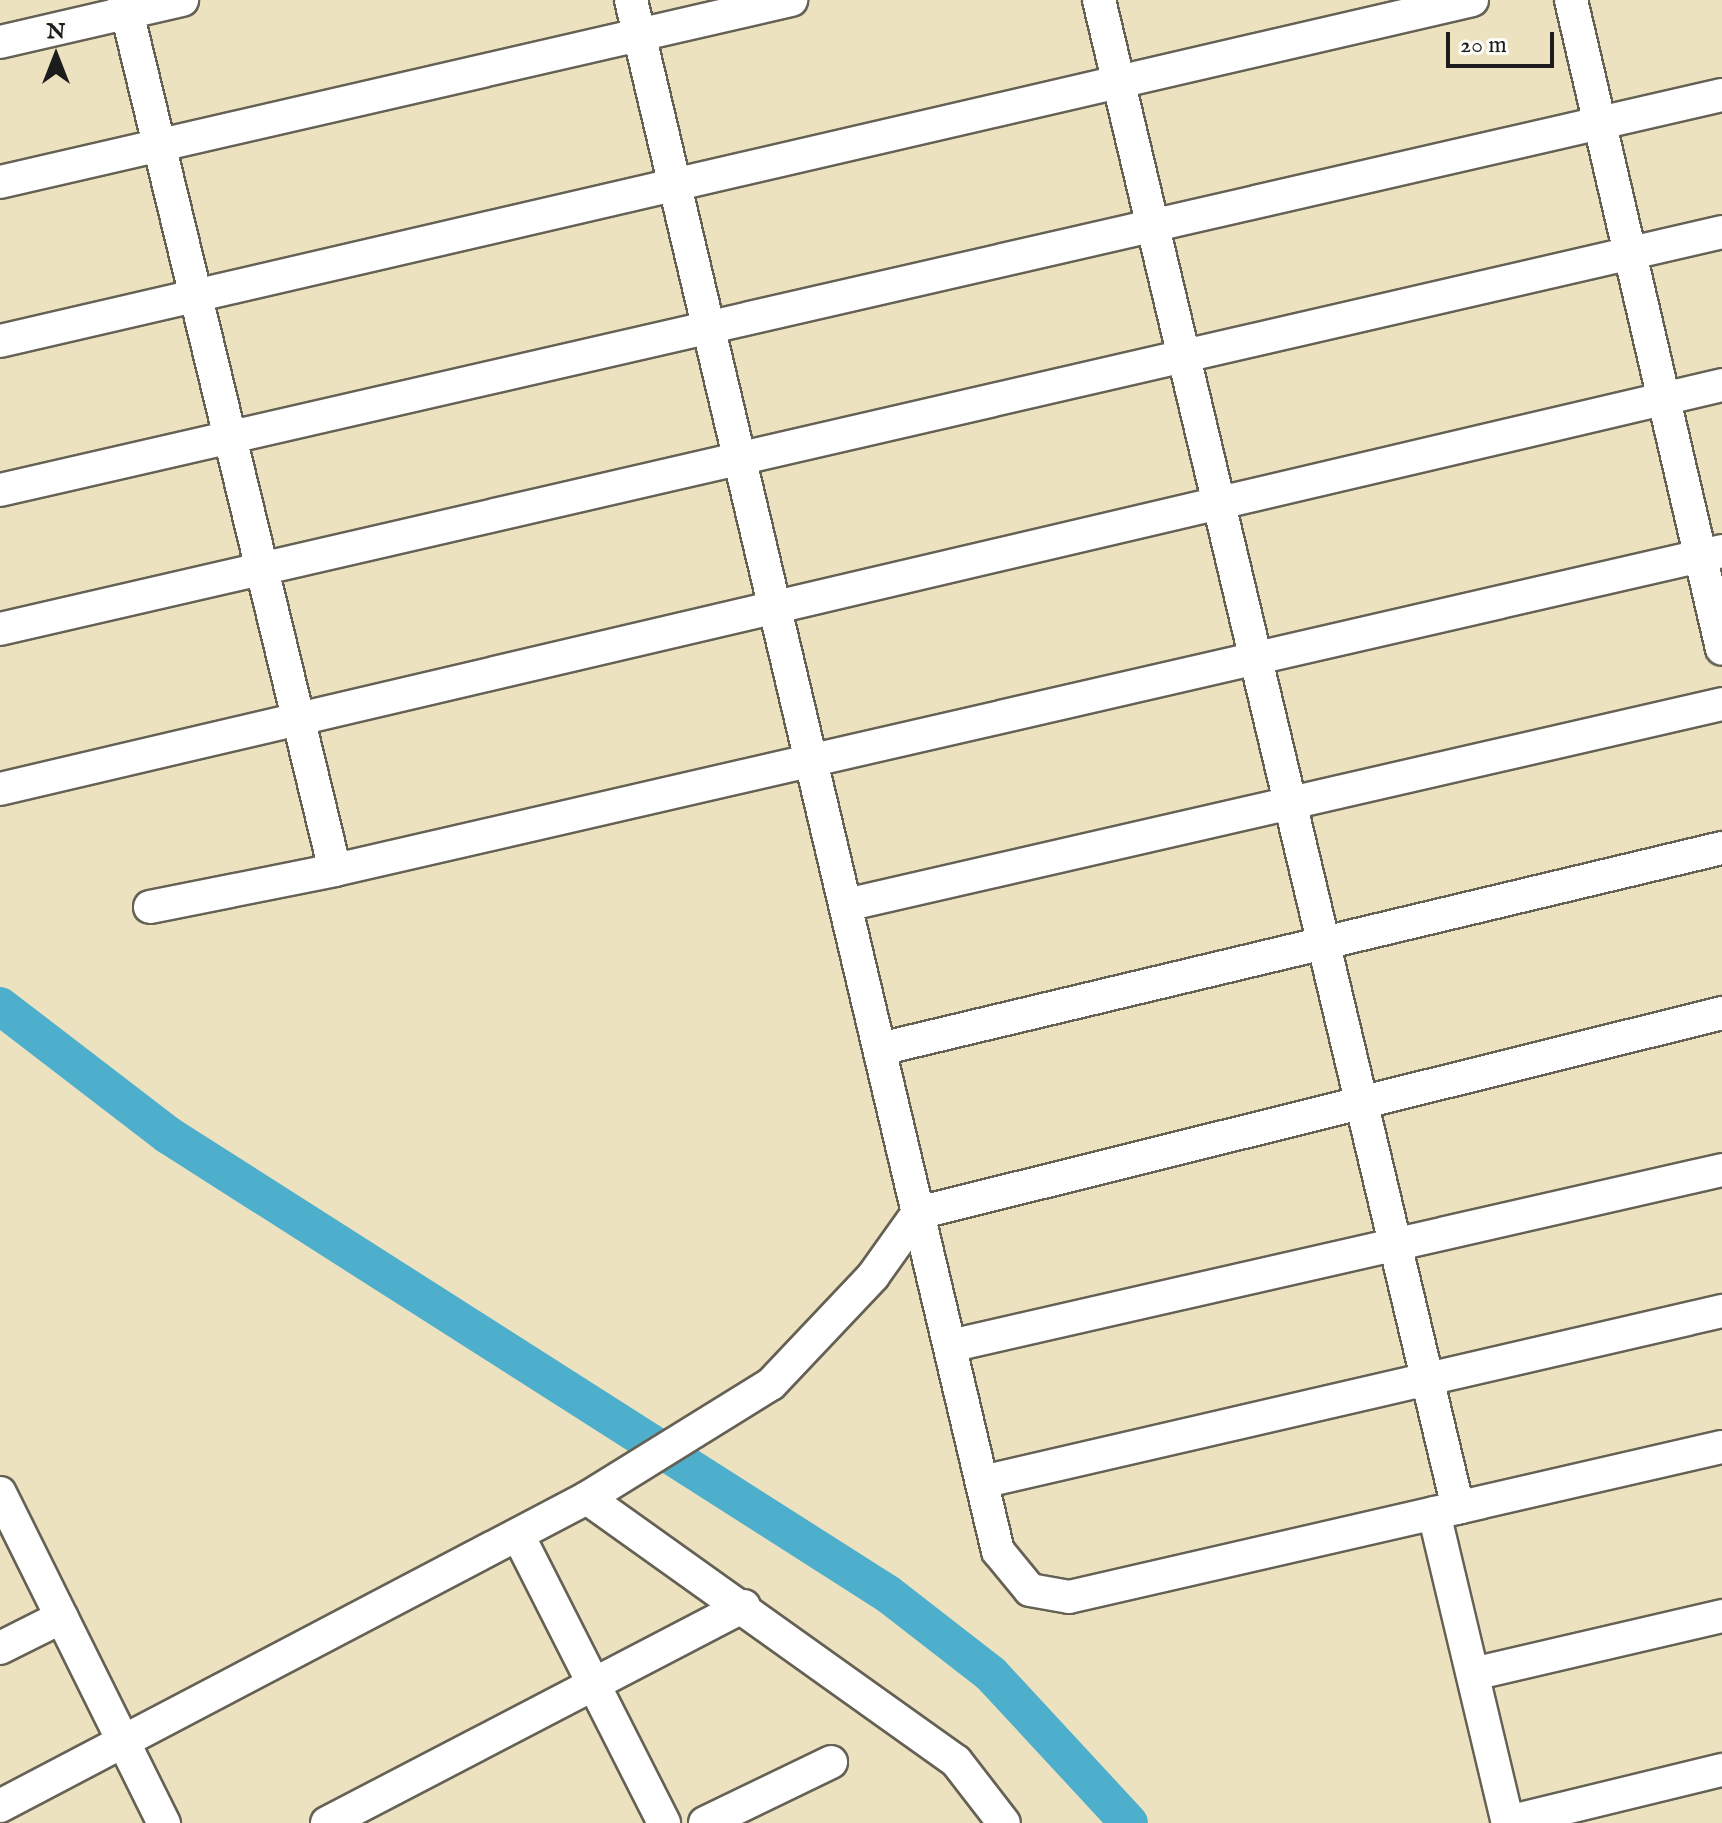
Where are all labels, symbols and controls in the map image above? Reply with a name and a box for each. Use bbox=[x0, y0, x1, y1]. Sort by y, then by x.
north arrow bbox=[16, 16, 96, 96]
scale bar bbox=[1450, 16, 1558, 66]
text: N bbox=[46, 18, 66, 46]
text: 20 m bbox=[1460, 30, 1507, 61]

